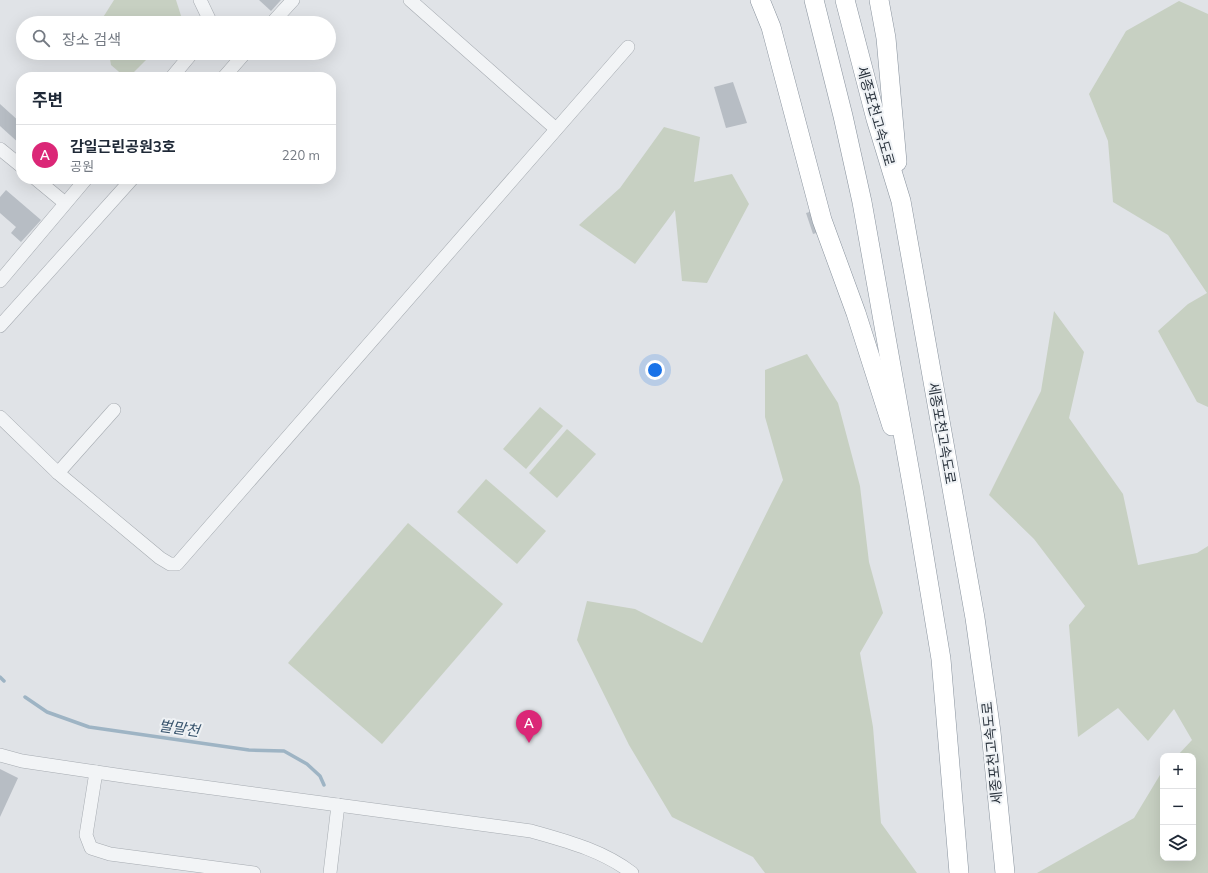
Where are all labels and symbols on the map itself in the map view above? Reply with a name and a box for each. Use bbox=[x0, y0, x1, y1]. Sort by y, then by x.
street label: 세종포천고속도로 bbox=[853, 64, 899, 168]
your location bbox=[645, 360, 665, 380]
street label: 세종포천고속도로 bbox=[924, 381, 960, 485]
street label: 세종포천고속도로 bbox=[978, 701, 1006, 805]
pin: A bbox=[516, 710, 542, 743]
water label: 벌말천 bbox=[157, 716, 203, 741]

